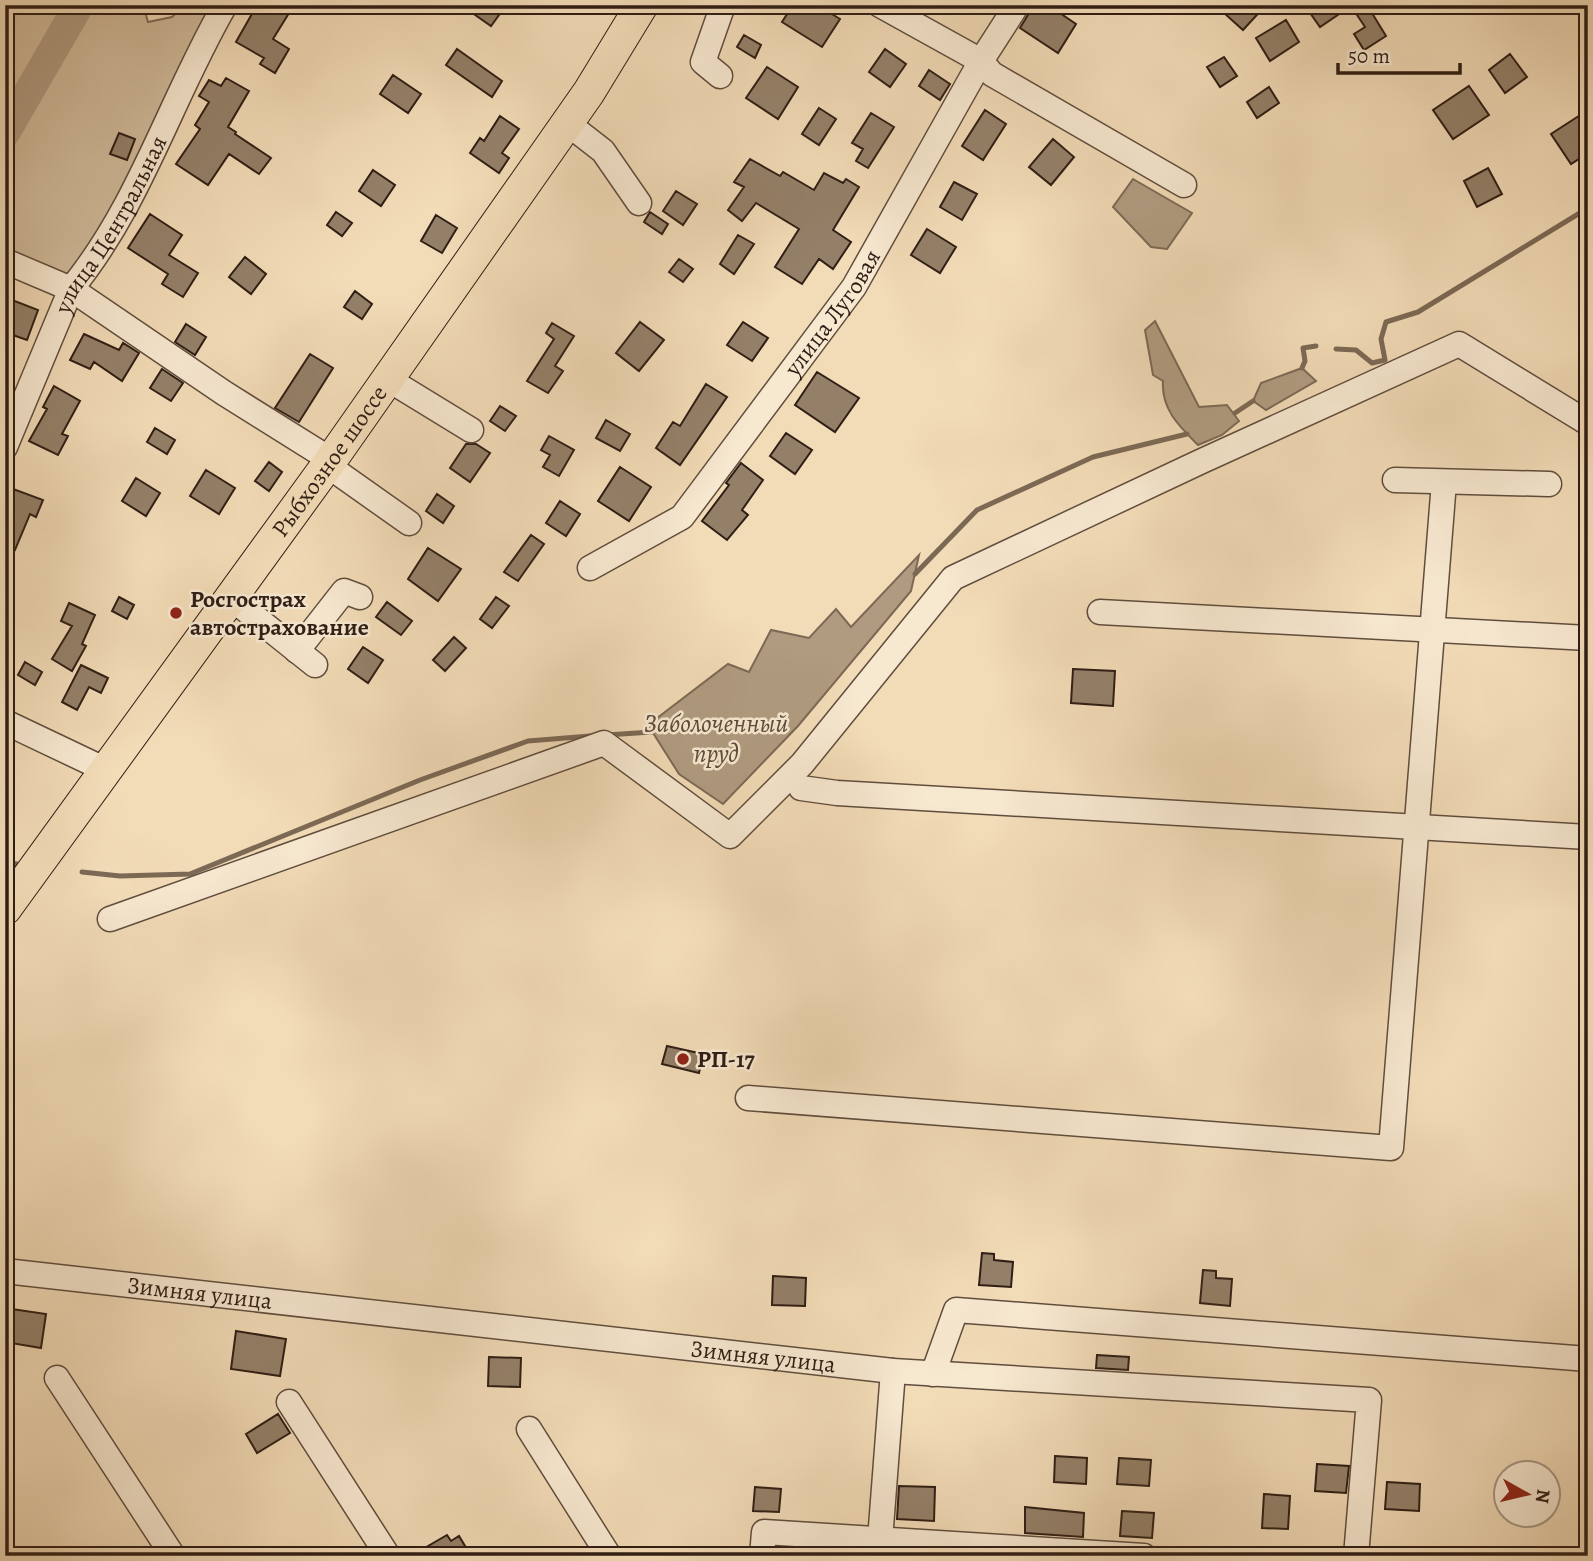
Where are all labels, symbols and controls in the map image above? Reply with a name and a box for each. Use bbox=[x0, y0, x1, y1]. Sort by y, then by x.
scale bar bbox=[1338, 32, 1460, 76]
text: 50 m bbox=[1348, 42, 1390, 70]
street label: улица Центральная bbox=[46, 130, 174, 319]
street label: улица Луговая bbox=[776, 244, 888, 383]
street label: Рыбхозное шоссе bbox=[264, 379, 395, 544]
place label: Росгострах автострахование bbox=[190, 583, 369, 643]
marker: Росгострах автострахование bbox=[168, 605, 184, 621]
water label: Заболоченный пруд bbox=[644, 706, 788, 771]
place label: РП-17 bbox=[697, 1043, 756, 1075]
marker: РП-17 bbox=[675, 1051, 691, 1067]
street label: Зимняя улица bbox=[126, 1269, 274, 1317]
street label: Зимняя улица bbox=[689, 1332, 837, 1380]
north arrow bbox=[1492, 1460, 1562, 1530]
text: N bbox=[1529, 1488, 1557, 1505]

